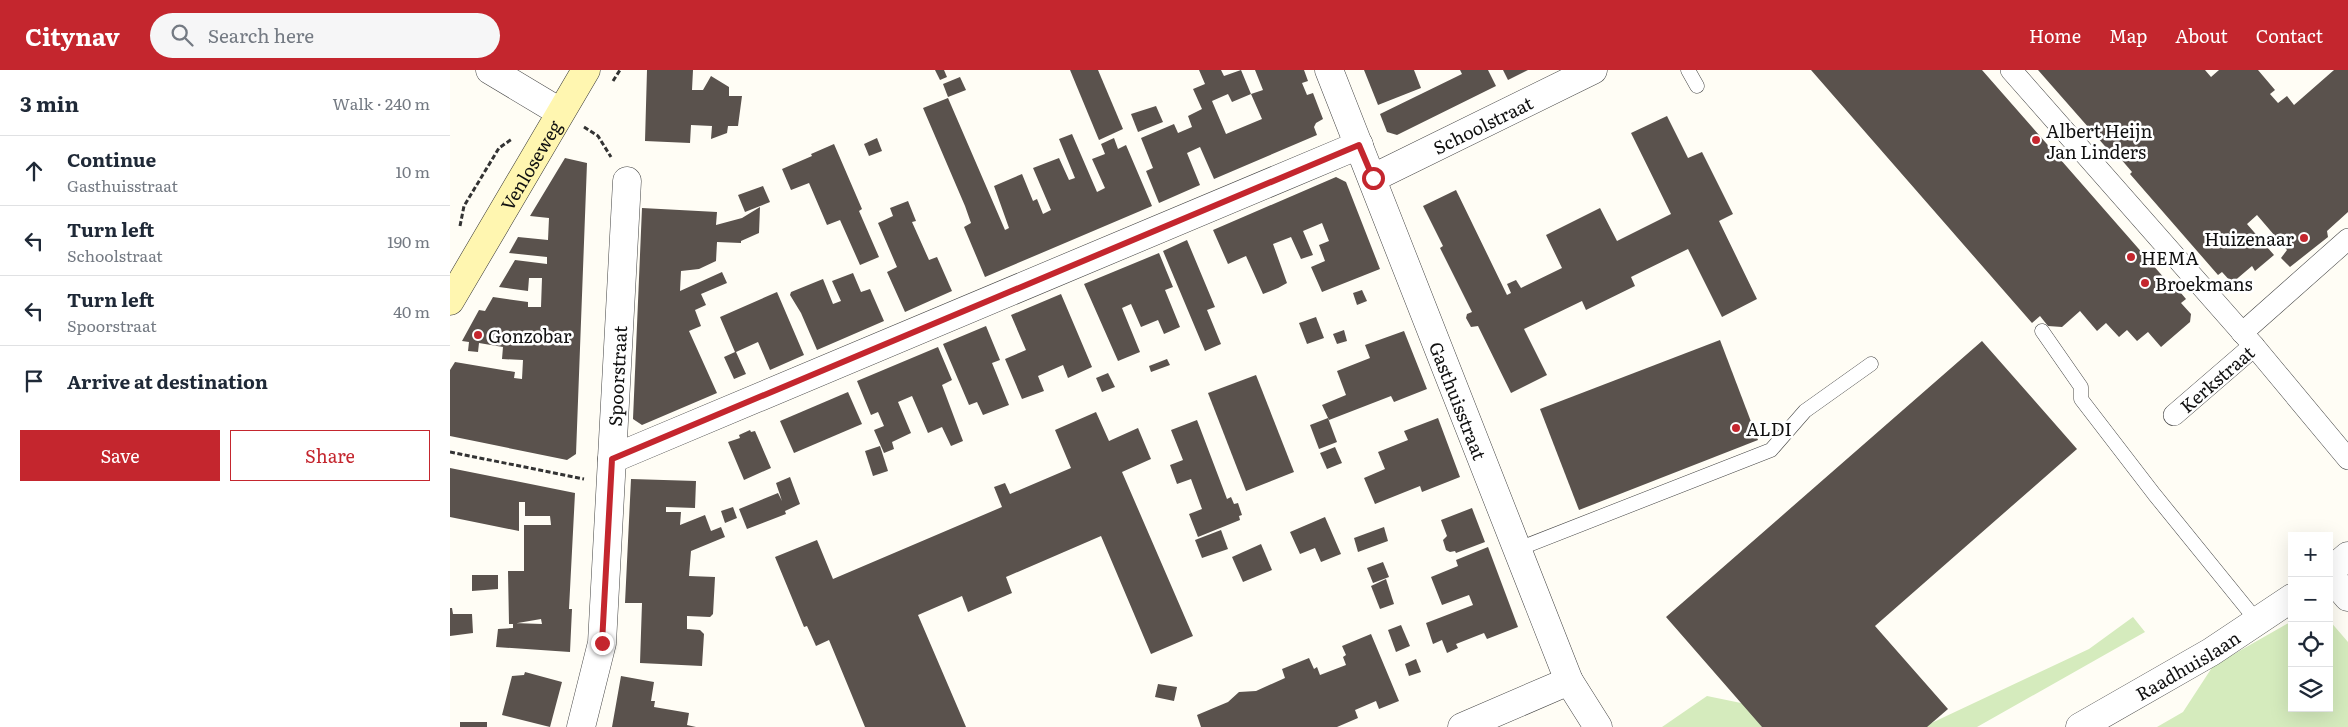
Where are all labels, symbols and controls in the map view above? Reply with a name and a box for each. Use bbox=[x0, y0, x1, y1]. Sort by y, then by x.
search box bbox=[150, 13, 500, 58]
text: Citynav bbox=[25, 18, 120, 53]
icon: search bbox=[168, 21, 196, 49]
text: Search here bbox=[208, 21, 314, 49]
text: Home bbox=[2029, 22, 2081, 49]
text: Map bbox=[2109, 22, 2147, 49]
text: About bbox=[2175, 22, 2228, 49]
text: Contact bbox=[2256, 22, 2323, 49]
text: 3 min bbox=[20, 87, 79, 118]
street label: Schoolstraat bbox=[1428, 88, 1538, 160]
text: Walk · 240 m bbox=[332, 91, 430, 115]
street label: Venloseweg bbox=[493, 114, 568, 215]
place label: Albert Heijn Jan Linders bbox=[2046, 117, 2153, 165]
marker: Albert Heijn Jan Linders bbox=[2030, 134, 2042, 146]
text: Continue bbox=[67, 145, 156, 173]
icon: ahead bbox=[20, 157, 48, 185]
text: 10 m bbox=[396, 159, 430, 183]
route start bbox=[1362, 167, 1385, 190]
text: Gasthuisstraat bbox=[67, 173, 178, 197]
text: Turn left bbox=[67, 215, 154, 243]
place label: Huizenaar bbox=[2204, 225, 2294, 252]
icon: left bbox=[20, 227, 48, 255]
text: 190 m bbox=[387, 229, 430, 253]
marker: Huizenaar bbox=[2298, 232, 2310, 244]
text: Schoolstraat bbox=[67, 243, 163, 267]
place label: HEMA bbox=[2141, 244, 2199, 271]
marker: HEMA bbox=[2125, 251, 2137, 263]
place label: Broekmans bbox=[2155, 270, 2253, 297]
marker: Broekmans bbox=[2139, 277, 2151, 289]
text: Turn left bbox=[67, 285, 154, 313]
icon: left bbox=[20, 297, 48, 325]
text: 40 m bbox=[393, 299, 430, 323]
text: Spoorstraat bbox=[67, 313, 157, 337]
place label: Gonzobar bbox=[488, 322, 572, 349]
street label: Spoorstraat bbox=[600, 324, 633, 427]
marker: Gonzobar bbox=[472, 329, 484, 341]
street label: Gasthuisstraat bbox=[1423, 337, 1494, 464]
street label: Kerkstraat bbox=[2173, 338, 2260, 418]
icon: arrive bbox=[20, 367, 48, 395]
text: Arrive at destination bbox=[67, 367, 268, 395]
place label: ALDI bbox=[1746, 415, 1792, 442]
marker: ALDI bbox=[1730, 422, 1742, 434]
button: Save bbox=[20, 430, 220, 481]
button: Share bbox=[230, 430, 430, 481]
map controls bbox=[2288, 532, 2333, 712]
button: + bbox=[2288, 532, 2333, 577]
button: − bbox=[2288, 577, 2333, 622]
button: locate bbox=[2288, 622, 2333, 667]
street label: Raadhuislaan bbox=[2130, 623, 2245, 706]
route end bbox=[591, 632, 614, 655]
button: layers bbox=[2288, 667, 2333, 712]

